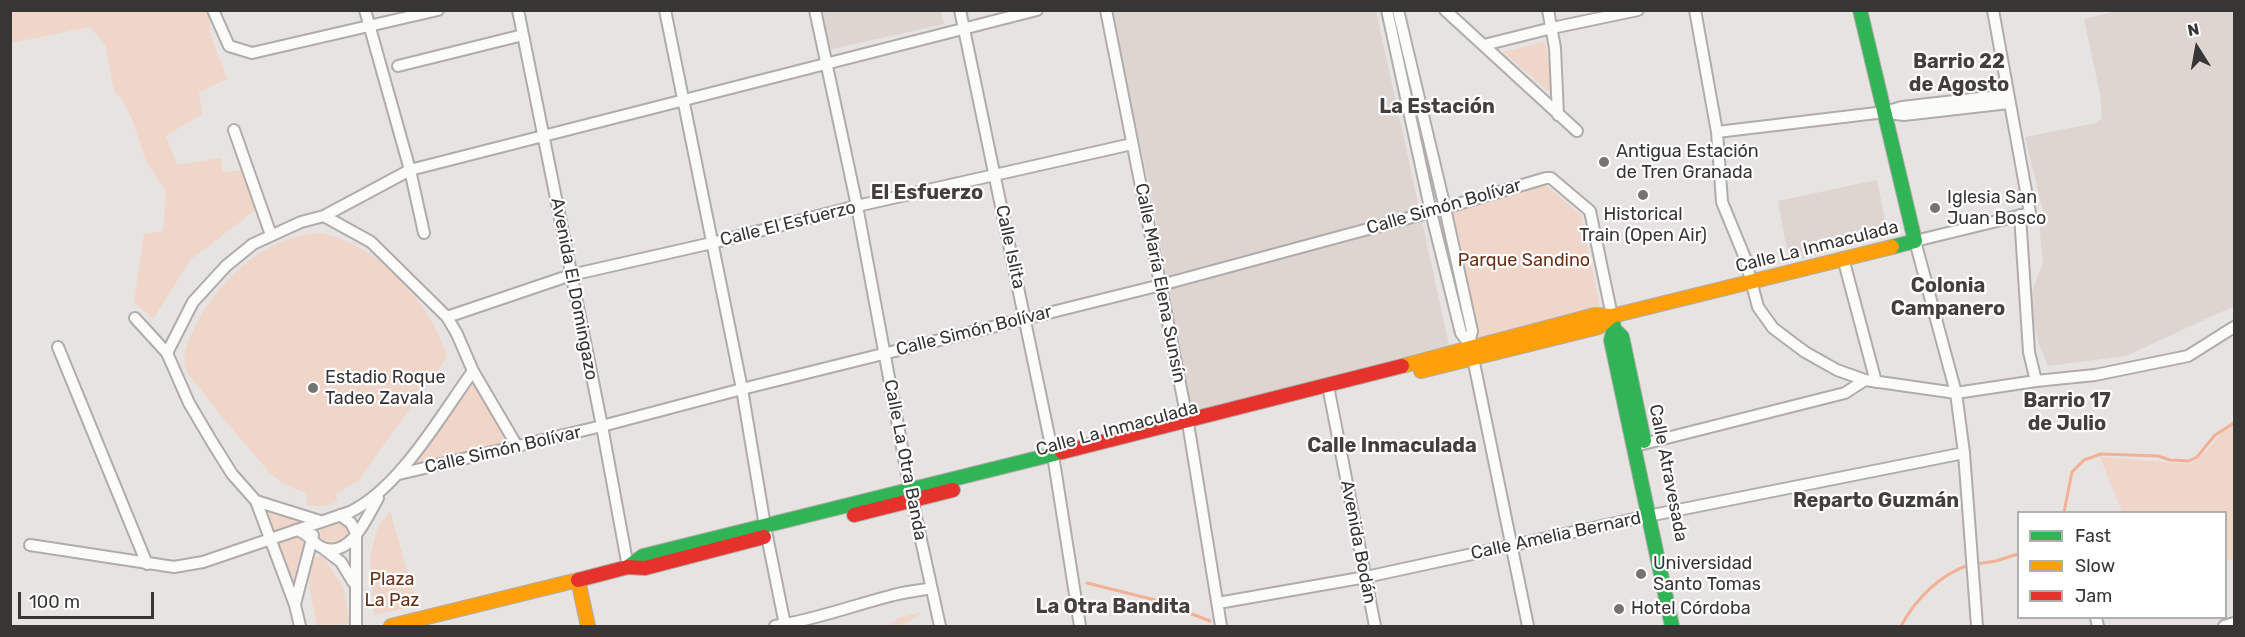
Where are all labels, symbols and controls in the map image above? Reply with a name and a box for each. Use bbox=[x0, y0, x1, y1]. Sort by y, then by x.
north arrow bbox=[2167, 18, 2227, 78]
text: N bbox=[2186, 19, 2201, 40]
district label: Barrio 22 de Agosto bbox=[1909, 50, 2009, 97]
district label: La Estación bbox=[1379, 95, 1495, 119]
place label: Antigua Estación de Tren Granada bbox=[1616, 141, 1759, 184]
marker: Antigua Estación de Tren Granada bbox=[1597, 155, 1611, 169]
street label: Calle Simón Bolívar bbox=[1364, 175, 1524, 239]
district label: El Esfuerzo bbox=[871, 181, 983, 205]
street label: Calle María Elena Sunsín bbox=[1130, 181, 1190, 385]
place label: Iglesia San Juan Bosco bbox=[1947, 187, 2046, 230]
marker: Historical Train (Open Air) bbox=[1636, 188, 1650, 202]
street label: Avenida El Domingazo bbox=[546, 196, 602, 382]
street label: Calle El Esfuerzo bbox=[718, 197, 858, 251]
marker: Iglesia San Juan Bosco bbox=[1928, 201, 1942, 215]
street label: Calle Islita bbox=[991, 203, 1029, 291]
place label: Historical Train (Open Air) bbox=[1579, 204, 1707, 246]
street label: Calle La Inmaculada bbox=[1733, 216, 1901, 278]
park label: Parque Sandino bbox=[1458, 250, 1590, 272]
district label: Colonia Campanero bbox=[1891, 274, 2005, 321]
street label: Calle Simón Bolívar bbox=[894, 301, 1054, 361]
place label: Estadio Roque Tadeo Zavala bbox=[325, 367, 446, 410]
street label: Calle La Otra Banda bbox=[879, 378, 931, 542]
marker: Estadio Roque Tadeo Zavala bbox=[306, 381, 320, 395]
district label: Barrio 17 de Julio bbox=[2023, 389, 2111, 436]
street label: Calle La Inmaculada bbox=[1033, 397, 1201, 461]
street label: Calle Atravesada bbox=[1644, 402, 1692, 544]
street label: Calle Simón Bolívar bbox=[423, 421, 583, 479]
district label: Calle Inmaculada bbox=[1307, 434, 1477, 458]
street label: Avenida Bodán bbox=[1335, 478, 1381, 606]
district label: Reparto Guzmán bbox=[1793, 489, 1959, 513]
street label: Calle Amelia Bernard bbox=[1469, 507, 1643, 565]
legend bbox=[2017, 511, 2227, 619]
text: Fast bbox=[2075, 525, 2111, 547]
place label: Universidad Santo Tomas bbox=[1653, 553, 1761, 596]
text: Slow bbox=[2075, 555, 2115, 577]
marker: Universidad Santo Tomas bbox=[1634, 567, 1648, 581]
park label: Plaza La Paz bbox=[365, 569, 419, 612]
scale bar bbox=[21, 580, 158, 618]
text: Jam bbox=[2075, 585, 2112, 607]
text: 100 m bbox=[29, 591, 80, 613]
district label: La Otra Bandita bbox=[1036, 595, 1190, 619]
place label: Hotel Córdoba bbox=[1631, 598, 1751, 620]
marker: Hotel Córdoba bbox=[1612, 602, 1626, 616]

